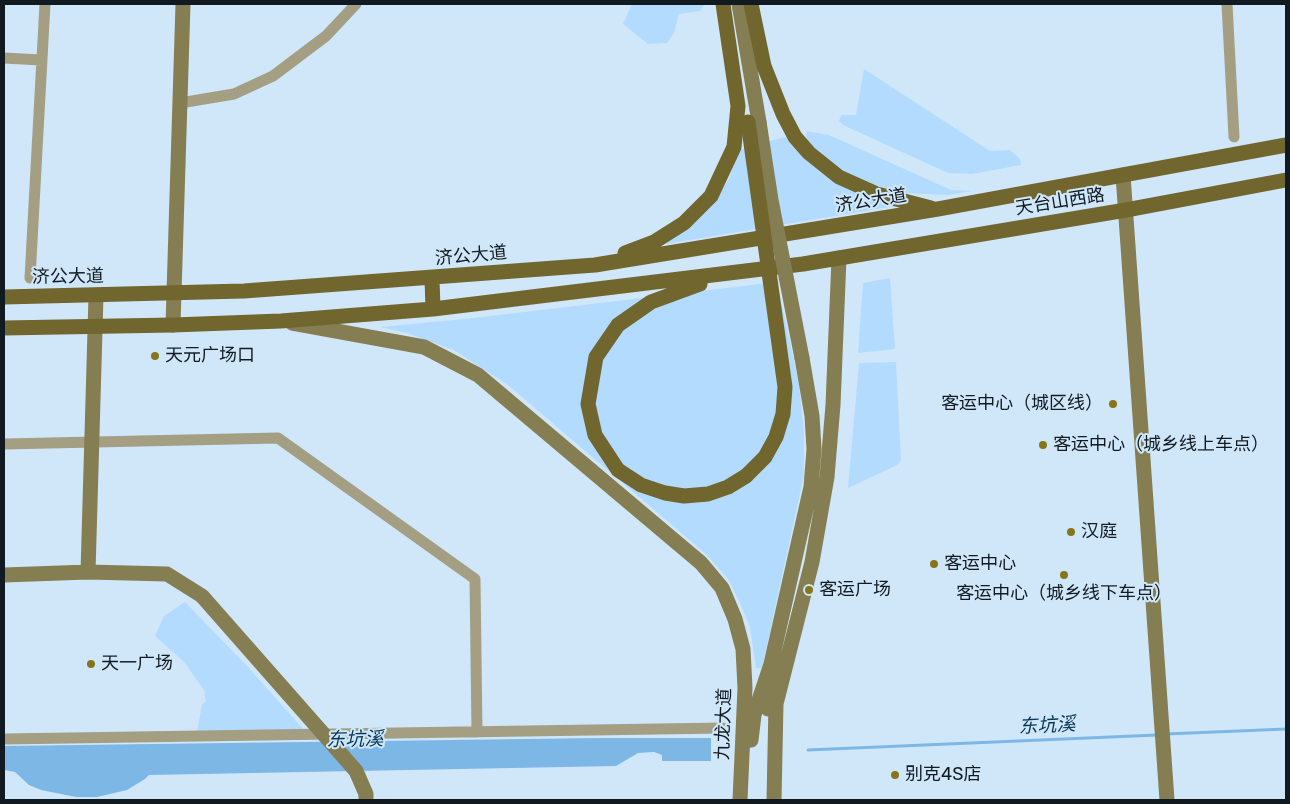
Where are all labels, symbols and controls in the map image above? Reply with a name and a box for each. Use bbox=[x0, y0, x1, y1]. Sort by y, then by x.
street label: 天台山西路 bbox=[1014, 184, 1106, 220]
street label: 济公大道 bbox=[834, 185, 908, 217]
street label: 济公大道 bbox=[434, 242, 508, 270]
street label: 济公大道 bbox=[32, 266, 104, 288]
place label: 天元广场口 bbox=[165, 345, 255, 367]
marker: 天元广场口 bbox=[149, 350, 161, 362]
place label: 客运中心（城区线） bbox=[941, 393, 1103, 415]
marker: 客运中心（城区线） bbox=[1107, 398, 1119, 410]
place label: 客运中心（城乡线上车点） bbox=[1053, 434, 1269, 456]
marker: 客运中心（城乡线上车点） bbox=[1037, 439, 1049, 451]
place label: 汉庭 bbox=[1081, 521, 1117, 543]
marker: 汉庭 bbox=[1065, 526, 1077, 538]
place label: 客运中心 bbox=[944, 553, 1016, 575]
marker: 客运中心 bbox=[928, 558, 940, 570]
marker: 客运中心（城乡线下车点） bbox=[1058, 569, 1070, 581]
place label: 客运广场 bbox=[819, 579, 891, 601]
place label: 客运中心（城乡线下车点） bbox=[956, 583, 1172, 605]
marker: 客运广场 bbox=[803, 584, 815, 596]
place label: 天一广场 bbox=[101, 653, 173, 675]
marker: 天一广场 bbox=[85, 658, 97, 670]
street label: 九龙大道 bbox=[712, 688, 736, 760]
water label: 东坑溪 bbox=[1018, 713, 1076, 739]
water label: 东坑溪 bbox=[326, 728, 384, 752]
place label: 别克4S店 bbox=[905, 764, 981, 786]
marker: 别克4S店 bbox=[889, 769, 901, 781]

